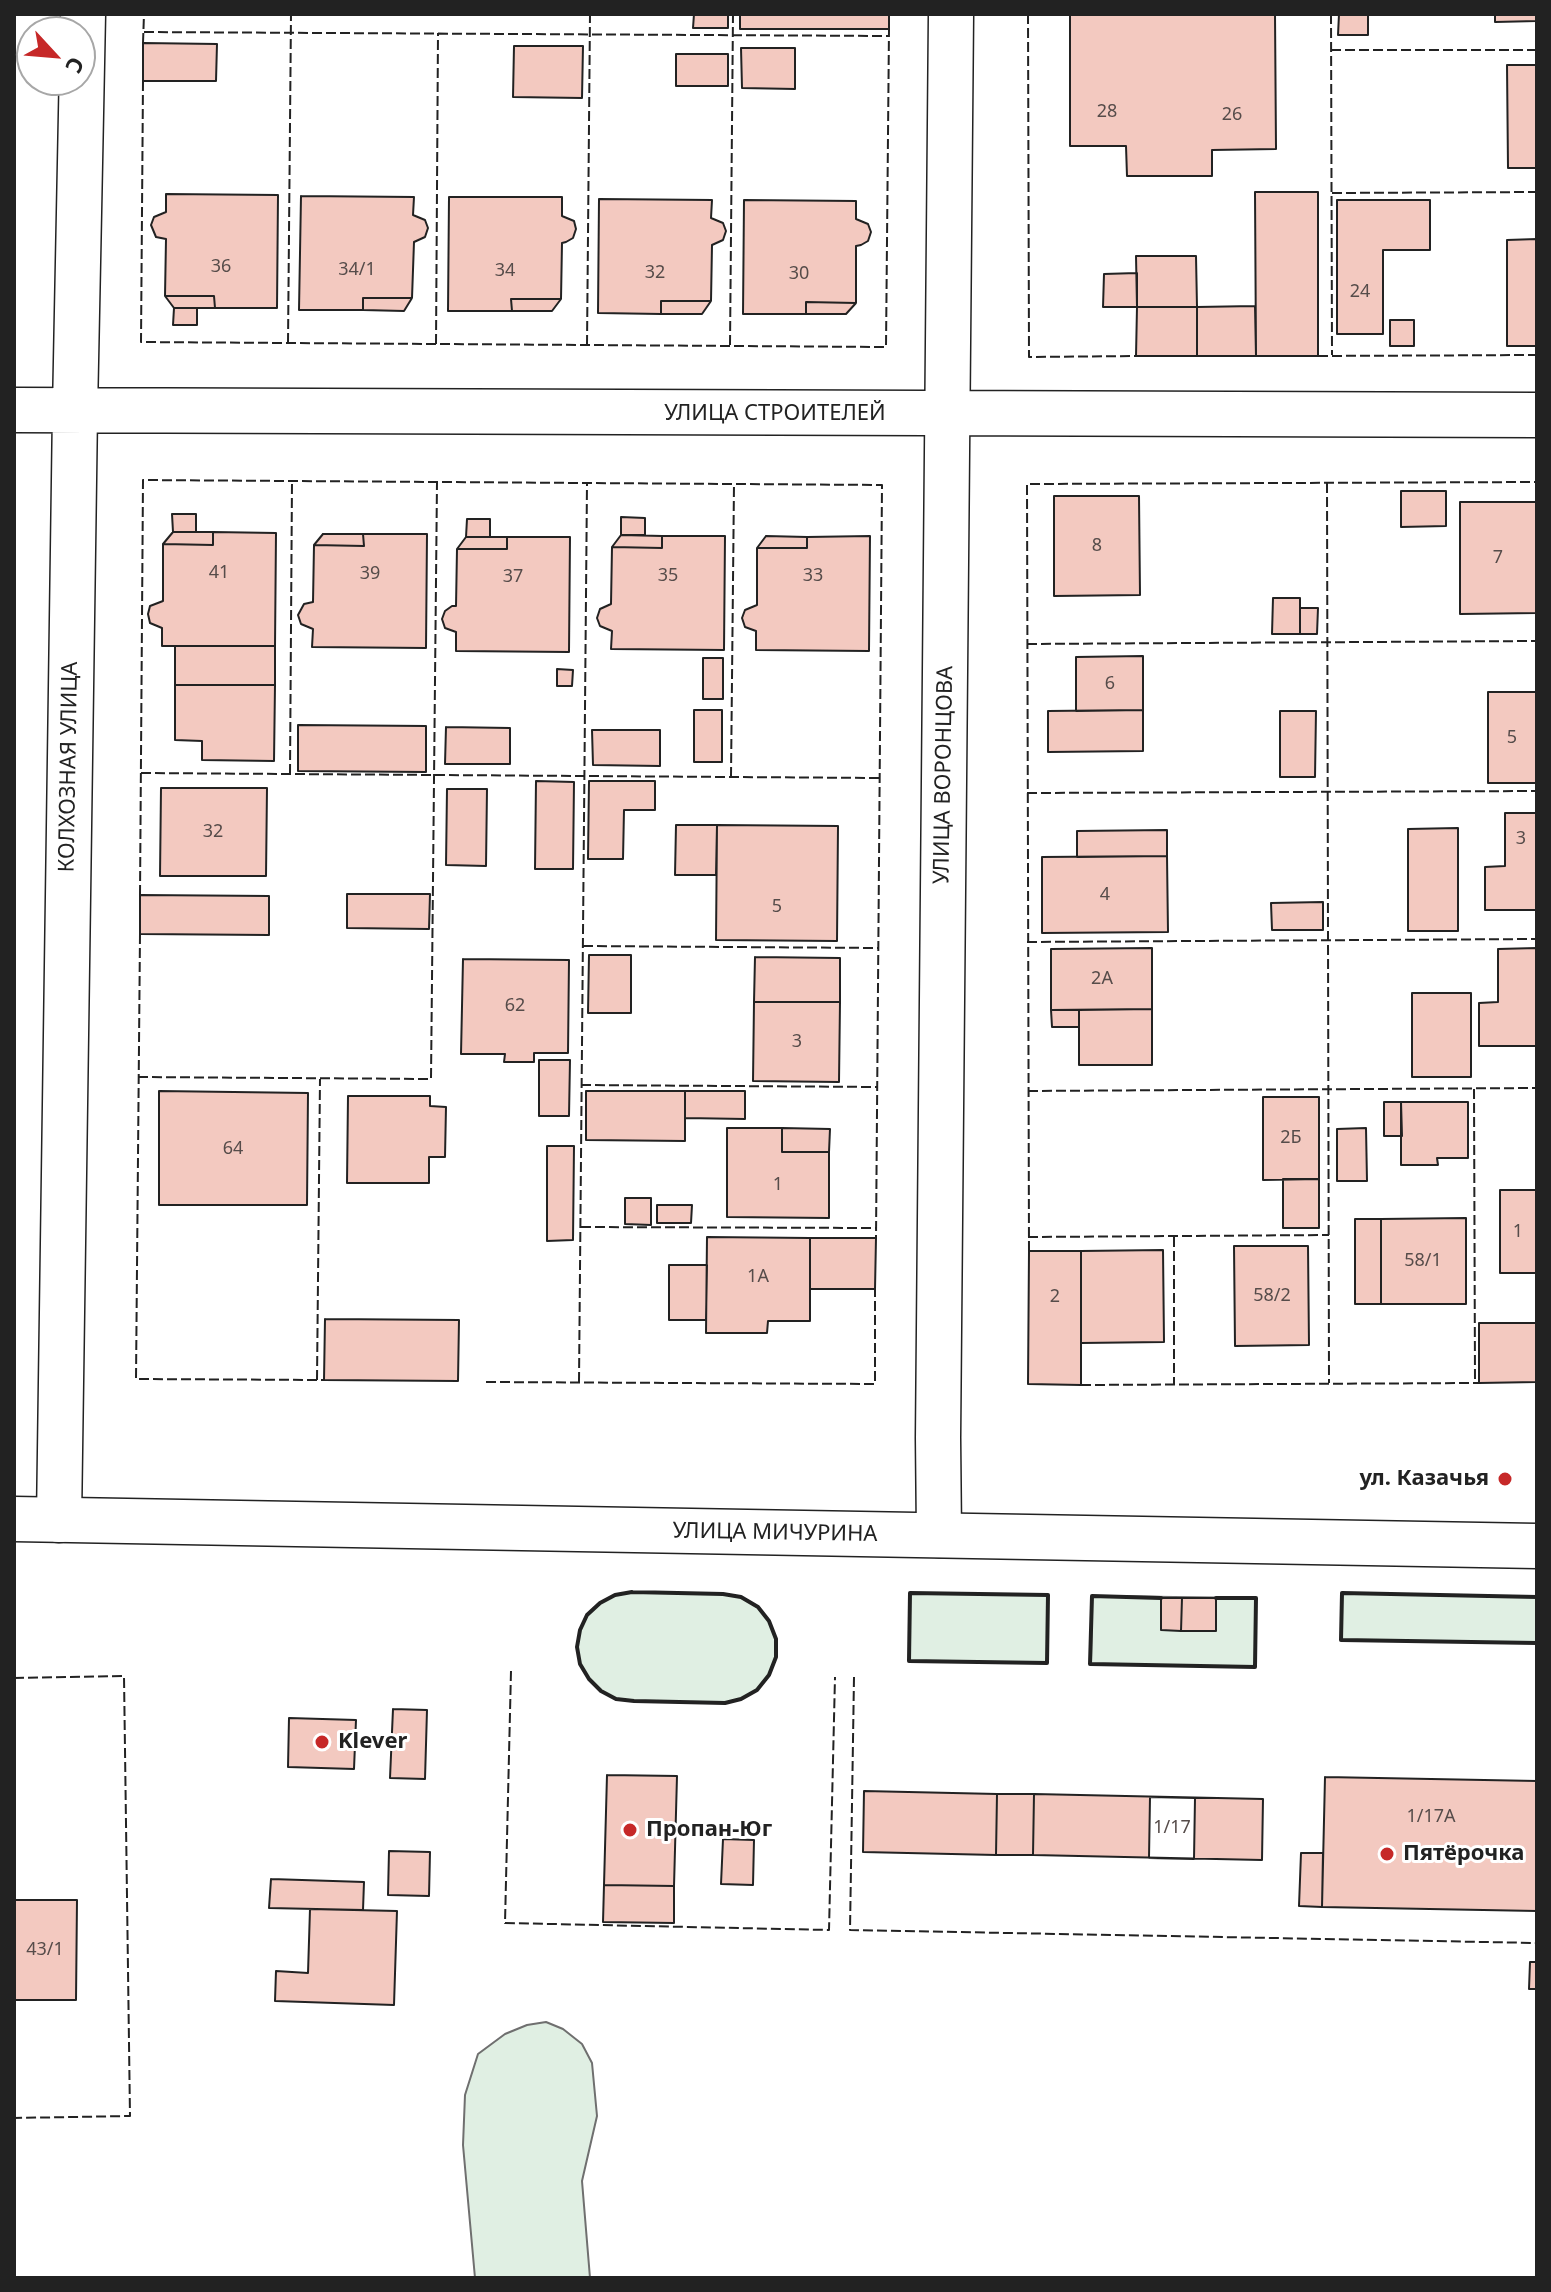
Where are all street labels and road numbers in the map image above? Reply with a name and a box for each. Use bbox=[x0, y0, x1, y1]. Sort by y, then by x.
street label: УЛИЦА СТРОИТЕЛЕЙ bbox=[664, 401, 886, 427]
street label: КОЛХОЗНАЯ УЛИЦА bbox=[54, 661, 84, 873]
street label: УЛИЦА ВОРОНЦОВА bbox=[929, 666, 959, 884]
street label: УЛИЦА МИЧУРИНА bbox=[672, 1518, 878, 1548]

